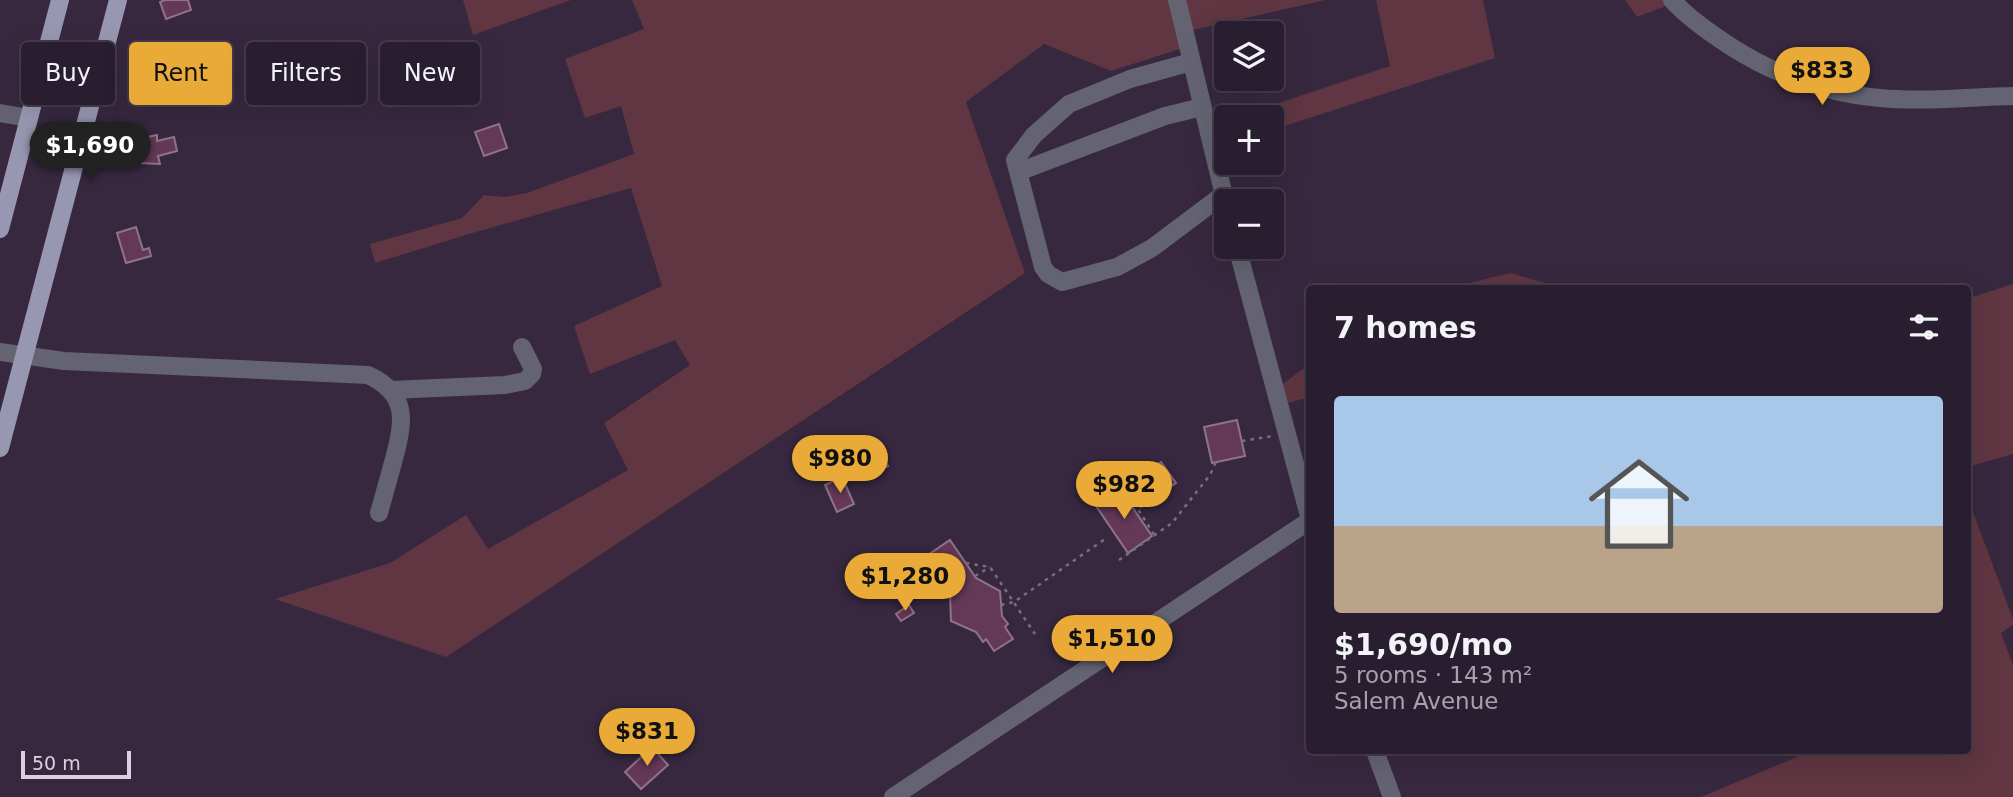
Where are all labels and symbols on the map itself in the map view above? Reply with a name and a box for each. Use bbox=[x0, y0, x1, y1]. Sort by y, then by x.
pin: $833 bbox=[1781, 48, 1863, 107]
pin: $1,690 bbox=[33, 122, 147, 182]
pin: $980 bbox=[799, 435, 881, 495]
pin: $982 bbox=[1083, 462, 1165, 521]
pin: $1,280 bbox=[848, 554, 962, 613]
pin: $1,510 bbox=[1055, 616, 1169, 675]
pin: $831 bbox=[606, 708, 688, 768]
scale bar bbox=[21, 748, 131, 780]

